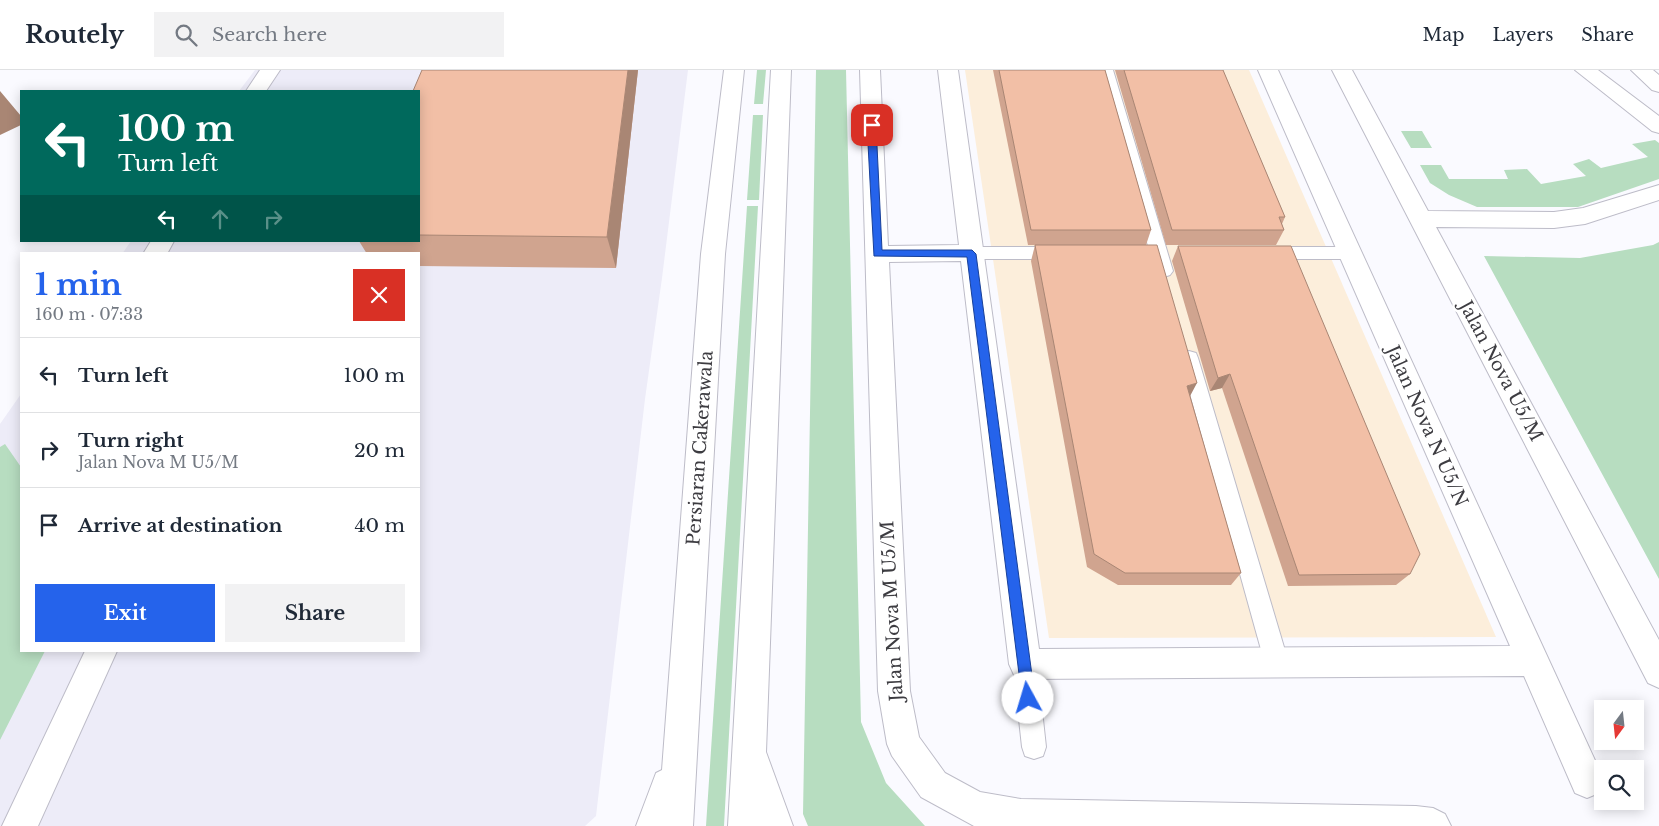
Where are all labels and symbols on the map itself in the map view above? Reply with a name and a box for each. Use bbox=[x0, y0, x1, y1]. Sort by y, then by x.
pin bbox=[851, 104, 893, 146]
street label: Jalan Nova U5/M bbox=[1454, 295, 1547, 445]
street label: Jalan Nova N U5/N bbox=[1381, 340, 1472, 510]
street label: Persiaran Cakerawala bbox=[682, 350, 718, 546]
street label: Jalan Nova M U5/M bbox=[876, 520, 908, 704]
position arrow bbox=[1001, 671, 1053, 723]
north arrow bbox=[1594, 700, 1644, 750]

